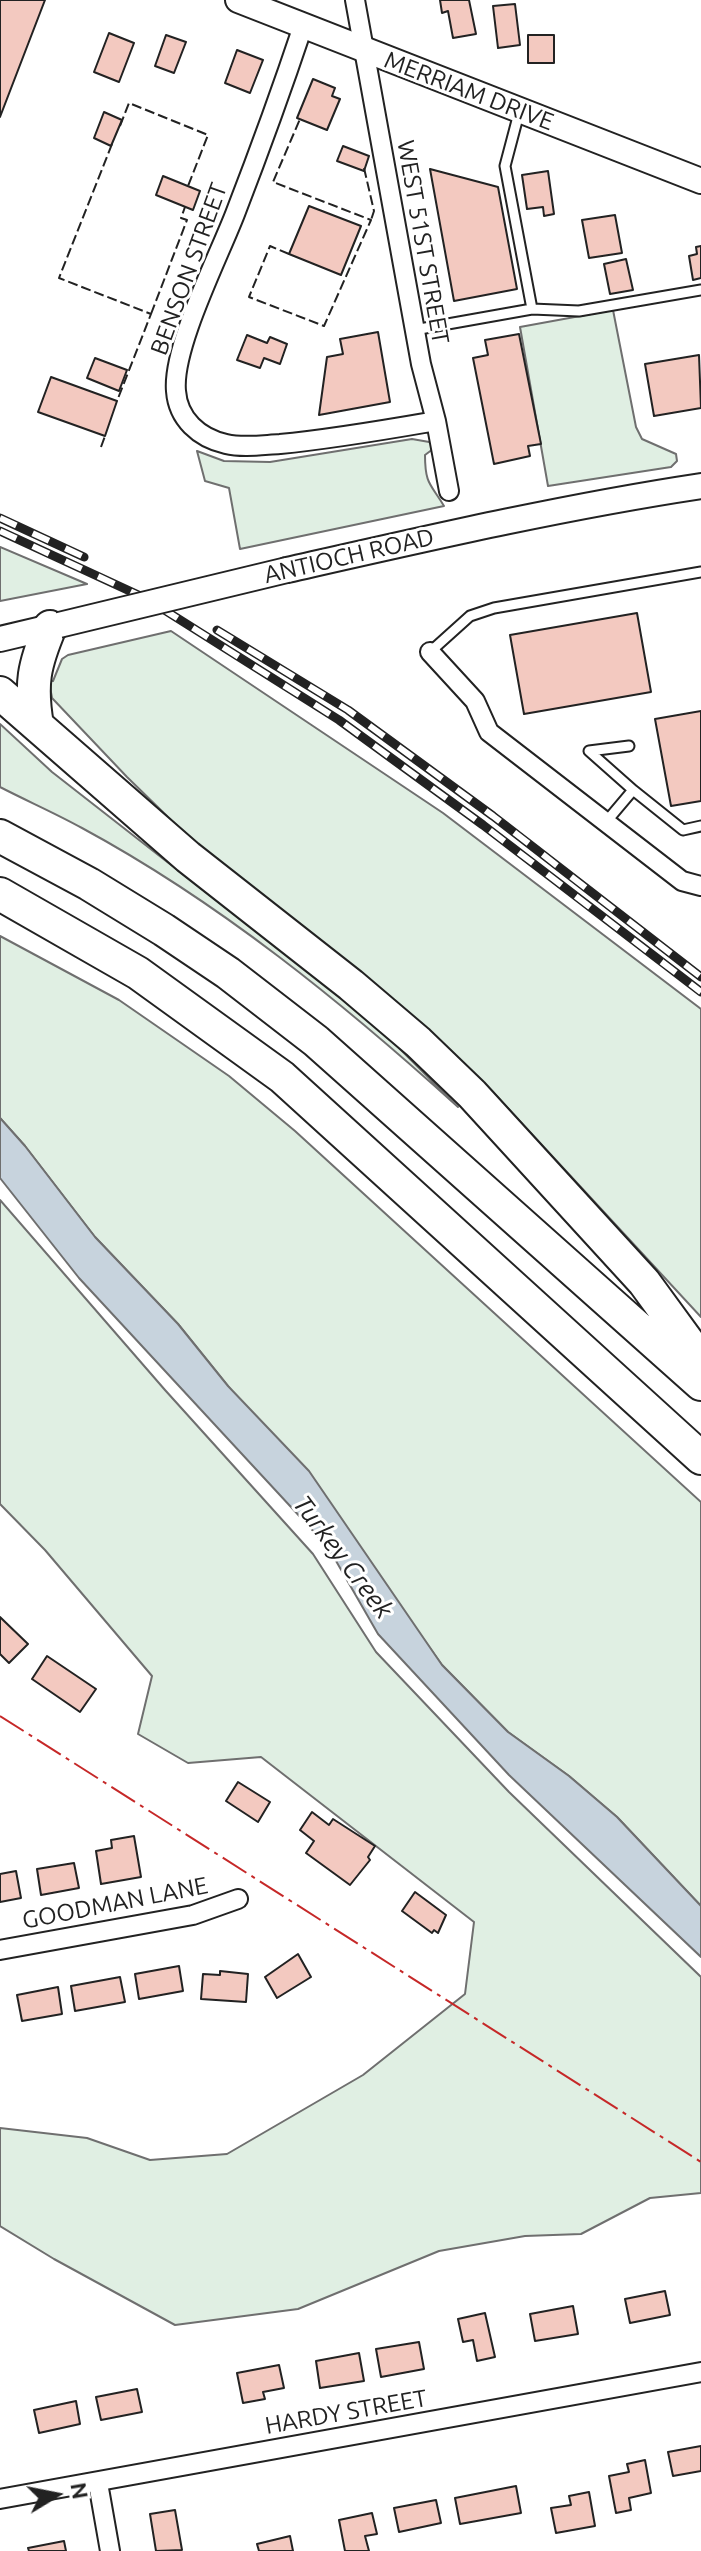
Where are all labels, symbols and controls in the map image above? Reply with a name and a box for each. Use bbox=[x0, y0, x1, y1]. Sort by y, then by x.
street label: MERRIAM DRIVE bbox=[380, 45, 558, 137]
street label: WEST 51ST STREET bbox=[391, 138, 455, 346]
street label: BENSON STREET bbox=[145, 179, 233, 359]
street label: ANTIOCH ROAD bbox=[261, 522, 437, 590]
water label: Turkey Creek bbox=[286, 1489, 400, 1625]
street label: GOODMAN LANE bbox=[20, 1871, 210, 1935]
street label: HARDY STREET bbox=[263, 2384, 429, 2440]
north arrow bbox=[16, 2455, 96, 2535]
text: N bbox=[66, 2480, 94, 2501]

